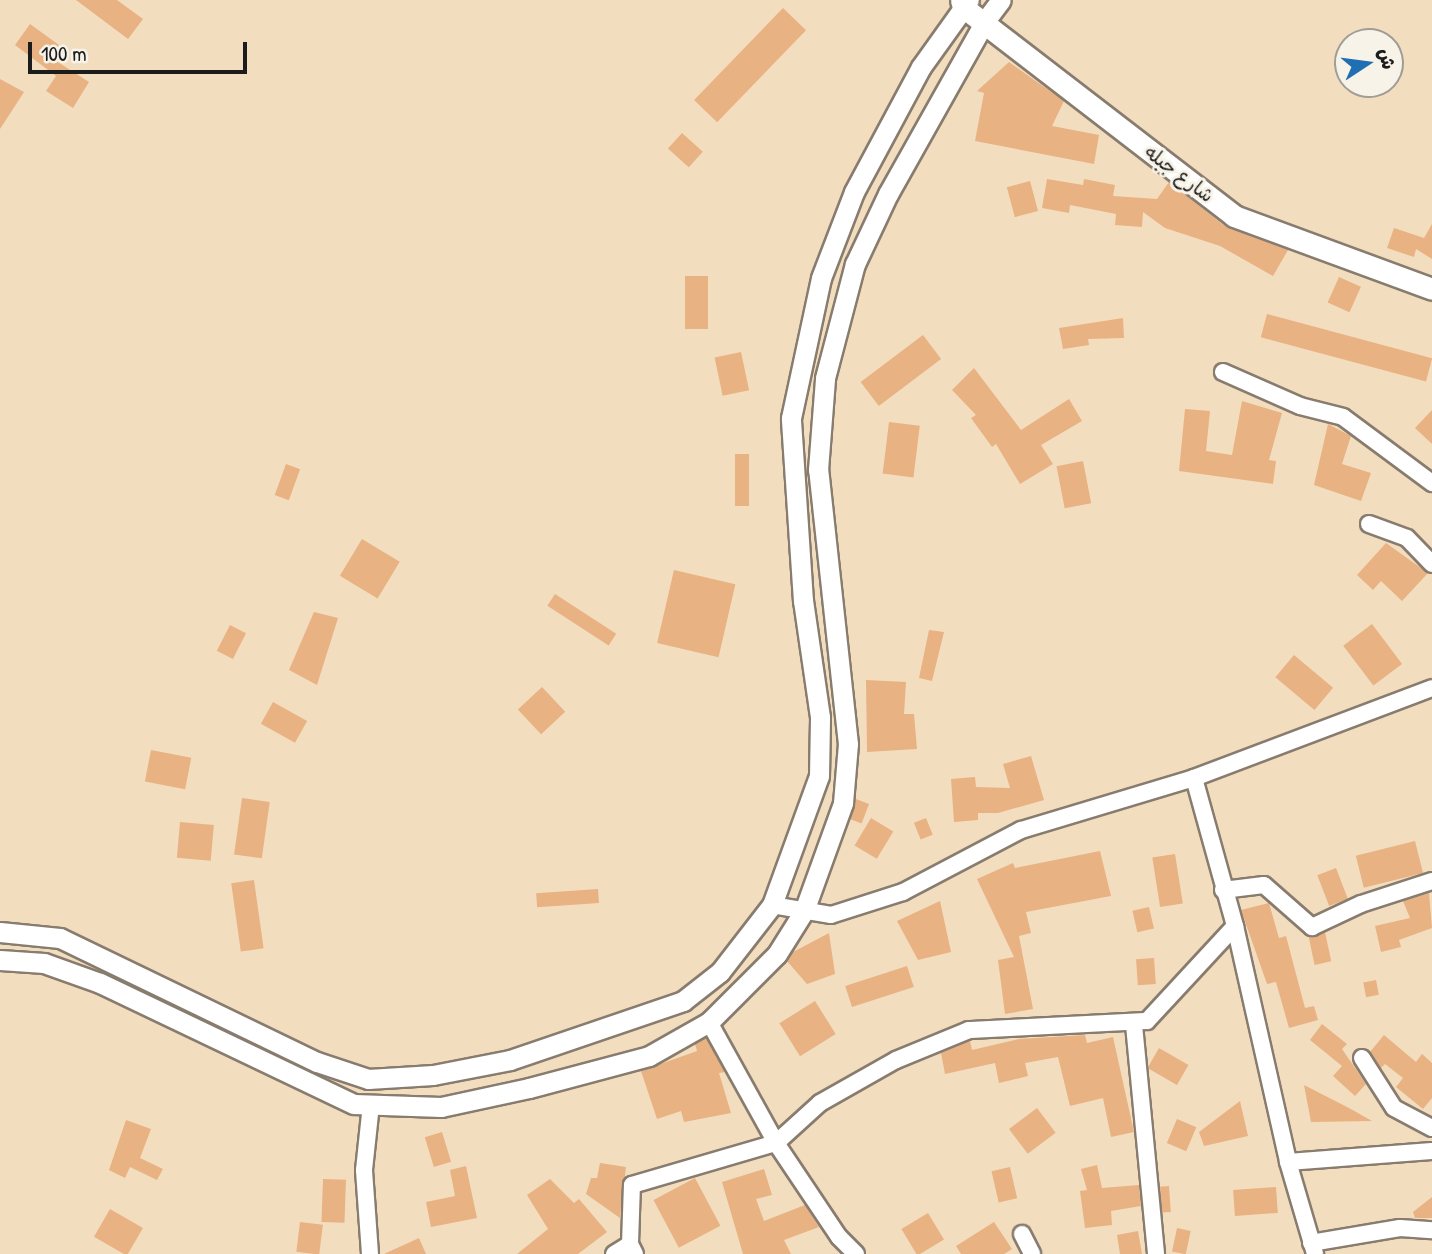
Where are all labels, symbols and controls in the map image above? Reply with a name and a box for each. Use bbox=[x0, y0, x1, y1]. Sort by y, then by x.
scale bar bbox=[32, 28, 250, 72]
north arrow bbox=[1334, 28, 1404, 98]
text: 100 m bbox=[41, 39, 87, 68]
text: ش bbox=[1372, 46, 1403, 72]
street label: شارع جبله bbox=[1140, 141, 1218, 207]

